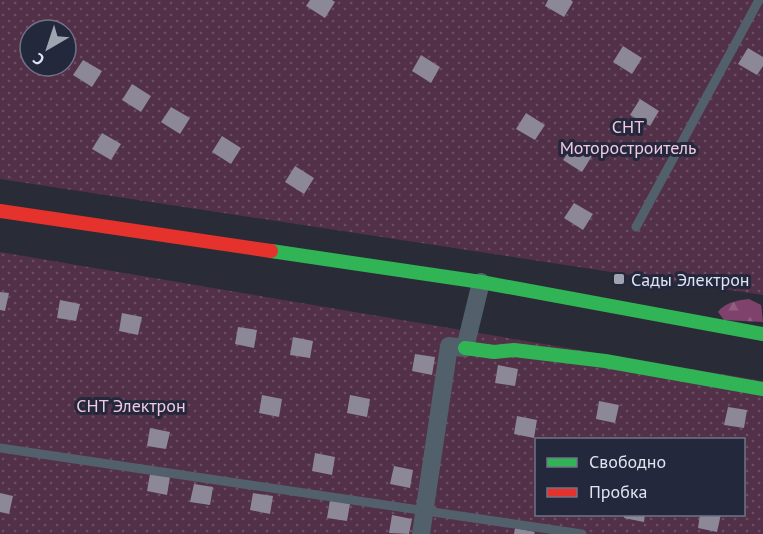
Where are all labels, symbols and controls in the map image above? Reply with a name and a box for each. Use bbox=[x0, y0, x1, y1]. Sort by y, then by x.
north arrow bbox=[18, 18, 78, 78]
text: С bbox=[29, 49, 48, 70]
park label: СНТ Моторостроитель bbox=[560, 115, 696, 159]
place label: Сады Электрон bbox=[631, 268, 750, 291]
marker: Сады Электрон bbox=[612, 272, 626, 286]
park label: СНТ Электрон bbox=[76, 394, 186, 417]
legend bbox=[535, 438, 745, 516]
text: Свободно bbox=[589, 450, 666, 473]
text: Пробка bbox=[589, 480, 647, 503]

